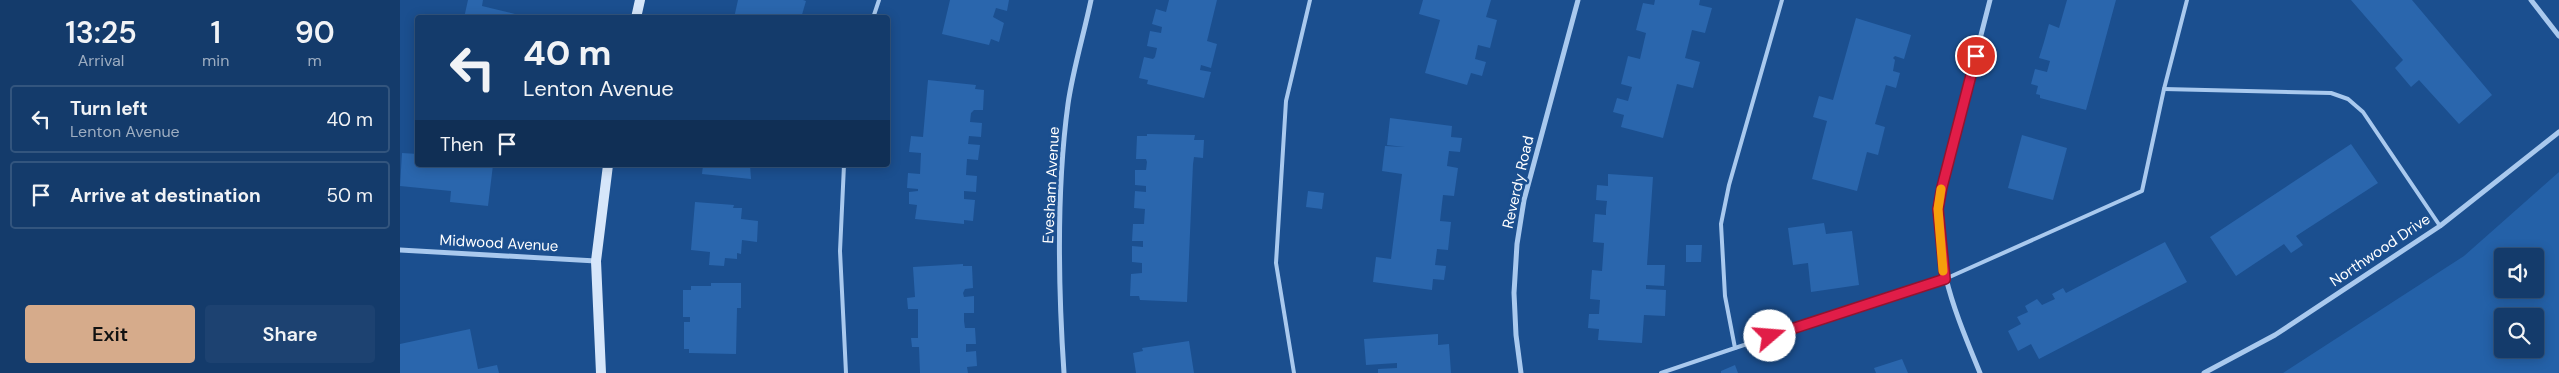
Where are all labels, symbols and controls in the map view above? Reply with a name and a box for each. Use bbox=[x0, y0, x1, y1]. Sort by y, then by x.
text: 13:25 bbox=[65, 13, 137, 52]
text: 1 bbox=[211, 13, 221, 52]
text: 90 bbox=[295, 13, 335, 52]
text: 40 m bbox=[523, 30, 612, 76]
icon: left bbox=[440, 35, 505, 100]
pin bbox=[1955, 35, 1997, 77]
icon: arrive bbox=[1962, 42, 1990, 70]
text: Arrival bbox=[78, 50, 124, 71]
text: min bbox=[202, 50, 229, 71]
text: m bbox=[308, 50, 322, 71]
text: Lenton Avenue bbox=[523, 74, 674, 103]
text: Turn left bbox=[70, 96, 148, 121]
icon: left bbox=[27, 105, 55, 133]
text: 40 m bbox=[326, 107, 373, 132]
text: Lenton Avenue bbox=[70, 121, 180, 142]
street label: Evesham Avenue bbox=[1038, 126, 1064, 244]
icon: arrive bbox=[493, 130, 521, 158]
text: Then bbox=[440, 132, 483, 157]
street label: Reverdy Road bbox=[1498, 134, 1538, 230]
icon: arrive bbox=[27, 181, 55, 209]
text: Arrive at destination bbox=[70, 183, 261, 208]
text: 50 m bbox=[326, 183, 373, 208]
street label: Northwood Drive bbox=[2326, 209, 2434, 291]
street label: Midwood Avenue bbox=[439, 230, 559, 256]
map controls bbox=[2494, 248, 2544, 358]
button: sound bbox=[2494, 248, 2544, 298]
button: Exit bbox=[25, 305, 195, 363]
button: Share bbox=[205, 305, 375, 363]
button: search bbox=[2494, 308, 2544, 358]
position arrow bbox=[1743, 309, 1795, 361]

